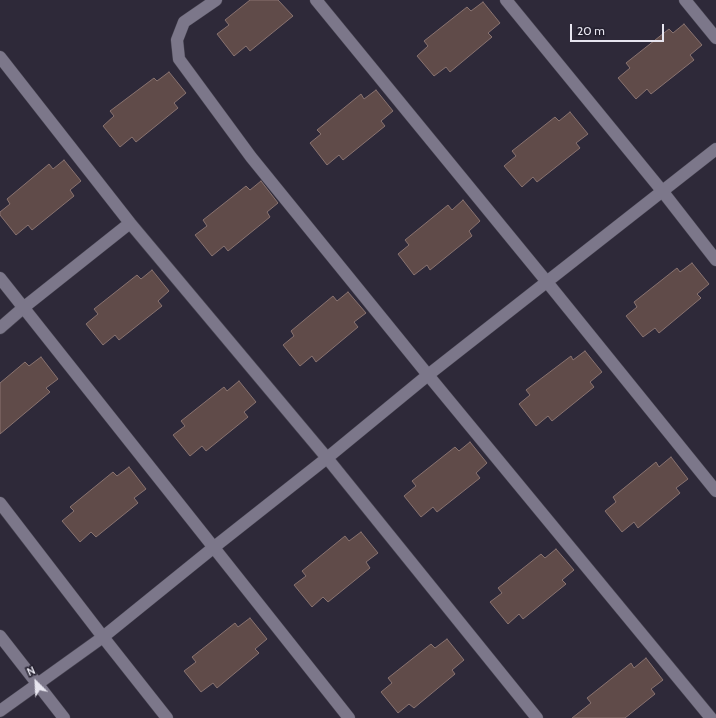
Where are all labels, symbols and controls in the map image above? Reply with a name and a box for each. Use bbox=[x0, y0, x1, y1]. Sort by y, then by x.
scale bar bbox=[572, 16, 666, 42]
text: 20 m bbox=[577, 23, 605, 38]
north arrow bbox=[16, 662, 56, 702]
text: N bbox=[25, 663, 38, 679]

